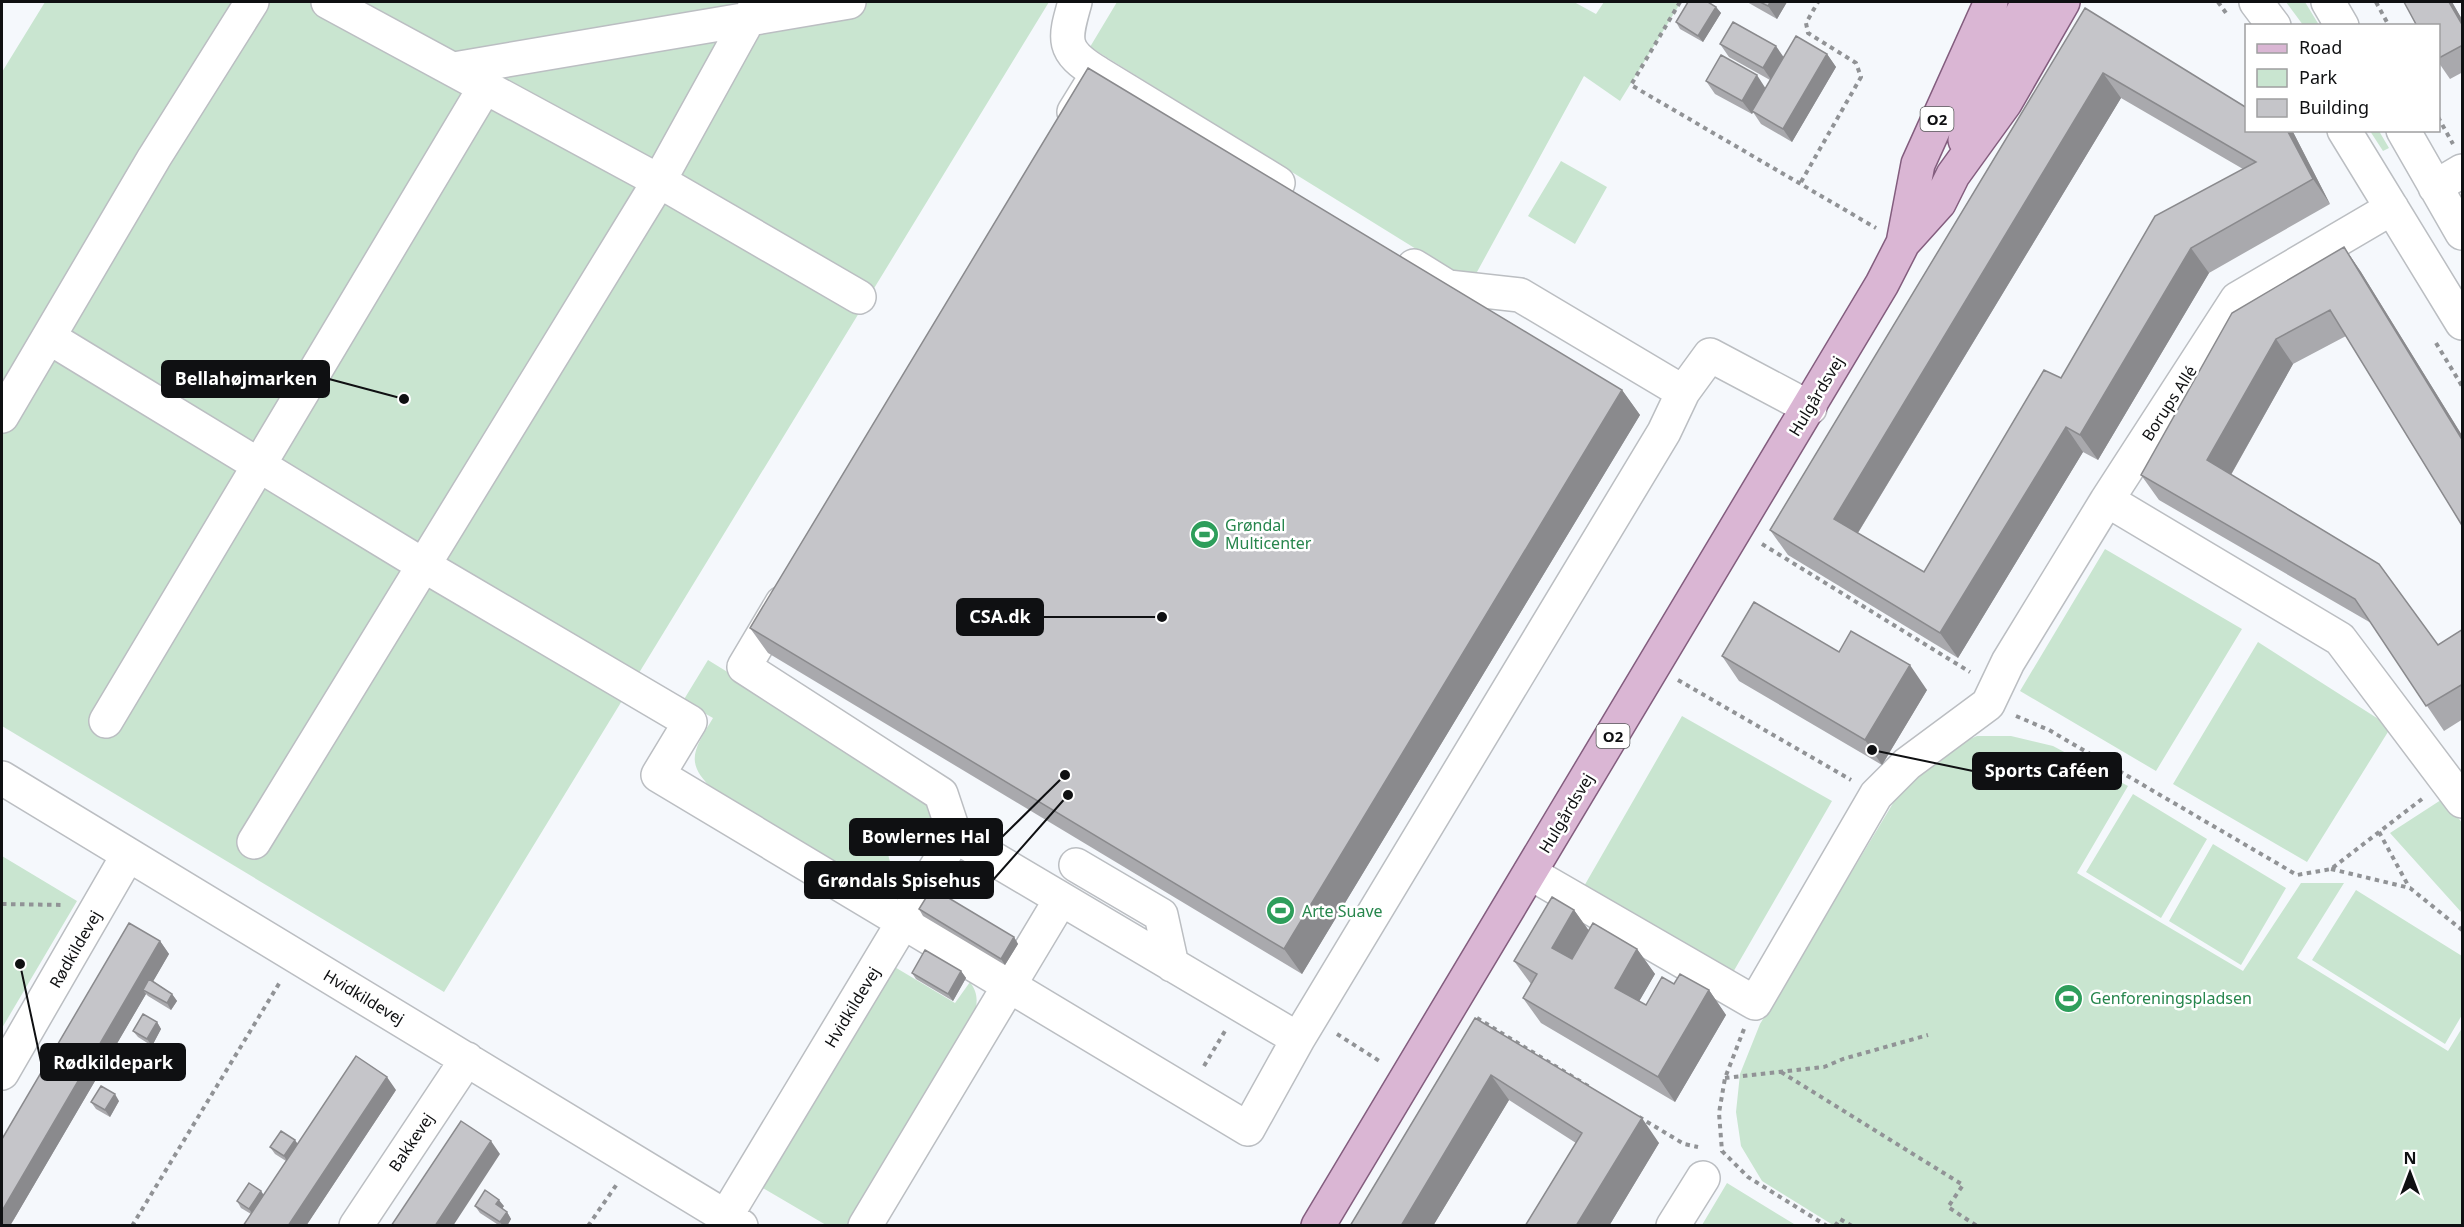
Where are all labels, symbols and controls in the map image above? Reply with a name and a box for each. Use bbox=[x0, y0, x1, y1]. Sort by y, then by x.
legend bbox=[2245, 24, 2440, 132]
text: Road bbox=[2299, 35, 2342, 59]
text: Park bbox=[2299, 65, 2337, 89]
text: Building bbox=[2299, 95, 2369, 119]
road number: O2 bbox=[1920, 107, 1954, 131]
street label: Hulgårdsvej bbox=[1783, 352, 1849, 440]
callout: Bellahøjmarken bbox=[162, 361, 329, 397]
street label: Borups Allé bbox=[2136, 361, 2202, 445]
text: Bellahøjmarken bbox=[175, 366, 317, 390]
place label: Grøndal Multicenter bbox=[1225, 514, 1312, 554]
sports icon: Grøndal Multicenter bbox=[1188, 518, 1220, 550]
callout: CSA.dk bbox=[957, 599, 1043, 635]
text: CSA.dk bbox=[969, 604, 1032, 628]
road number: O2 bbox=[1596, 724, 1630, 748]
callout: Sports Caféen bbox=[1973, 753, 2121, 789]
text: Sports Caféen bbox=[1985, 758, 2109, 782]
street label: Hulgårdsvej bbox=[1533, 769, 1599, 857]
callout: Bowlernes Hal bbox=[850, 819, 1002, 855]
text: Bowlernes Hal bbox=[862, 824, 990, 848]
callout: Grøndals Spisehus bbox=[805, 862, 993, 898]
text: Grøndals Spisehus bbox=[817, 868, 981, 892]
sports icon: Arte Suave bbox=[1265, 895, 1297, 927]
place label: Arte Suave bbox=[1302, 900, 1383, 922]
street label: Rødkildevej bbox=[44, 906, 106, 992]
street label: Hvidkildevej bbox=[819, 963, 885, 1051]
street label: Hvidkildevej bbox=[320, 964, 408, 1030]
sports icon: Genforeningspladsen bbox=[2053, 982, 2085, 1014]
place label: Genforeningspladsen bbox=[2090, 987, 2252, 1009]
callout: Rødkildepark bbox=[41, 1044, 185, 1080]
text: Rødkildepark bbox=[53, 1050, 174, 1074]
street label: Bakkevej bbox=[383, 1108, 439, 1176]
north arrow bbox=[2380, 1143, 2440, 1203]
text: N bbox=[2403, 1147, 2417, 1169]

